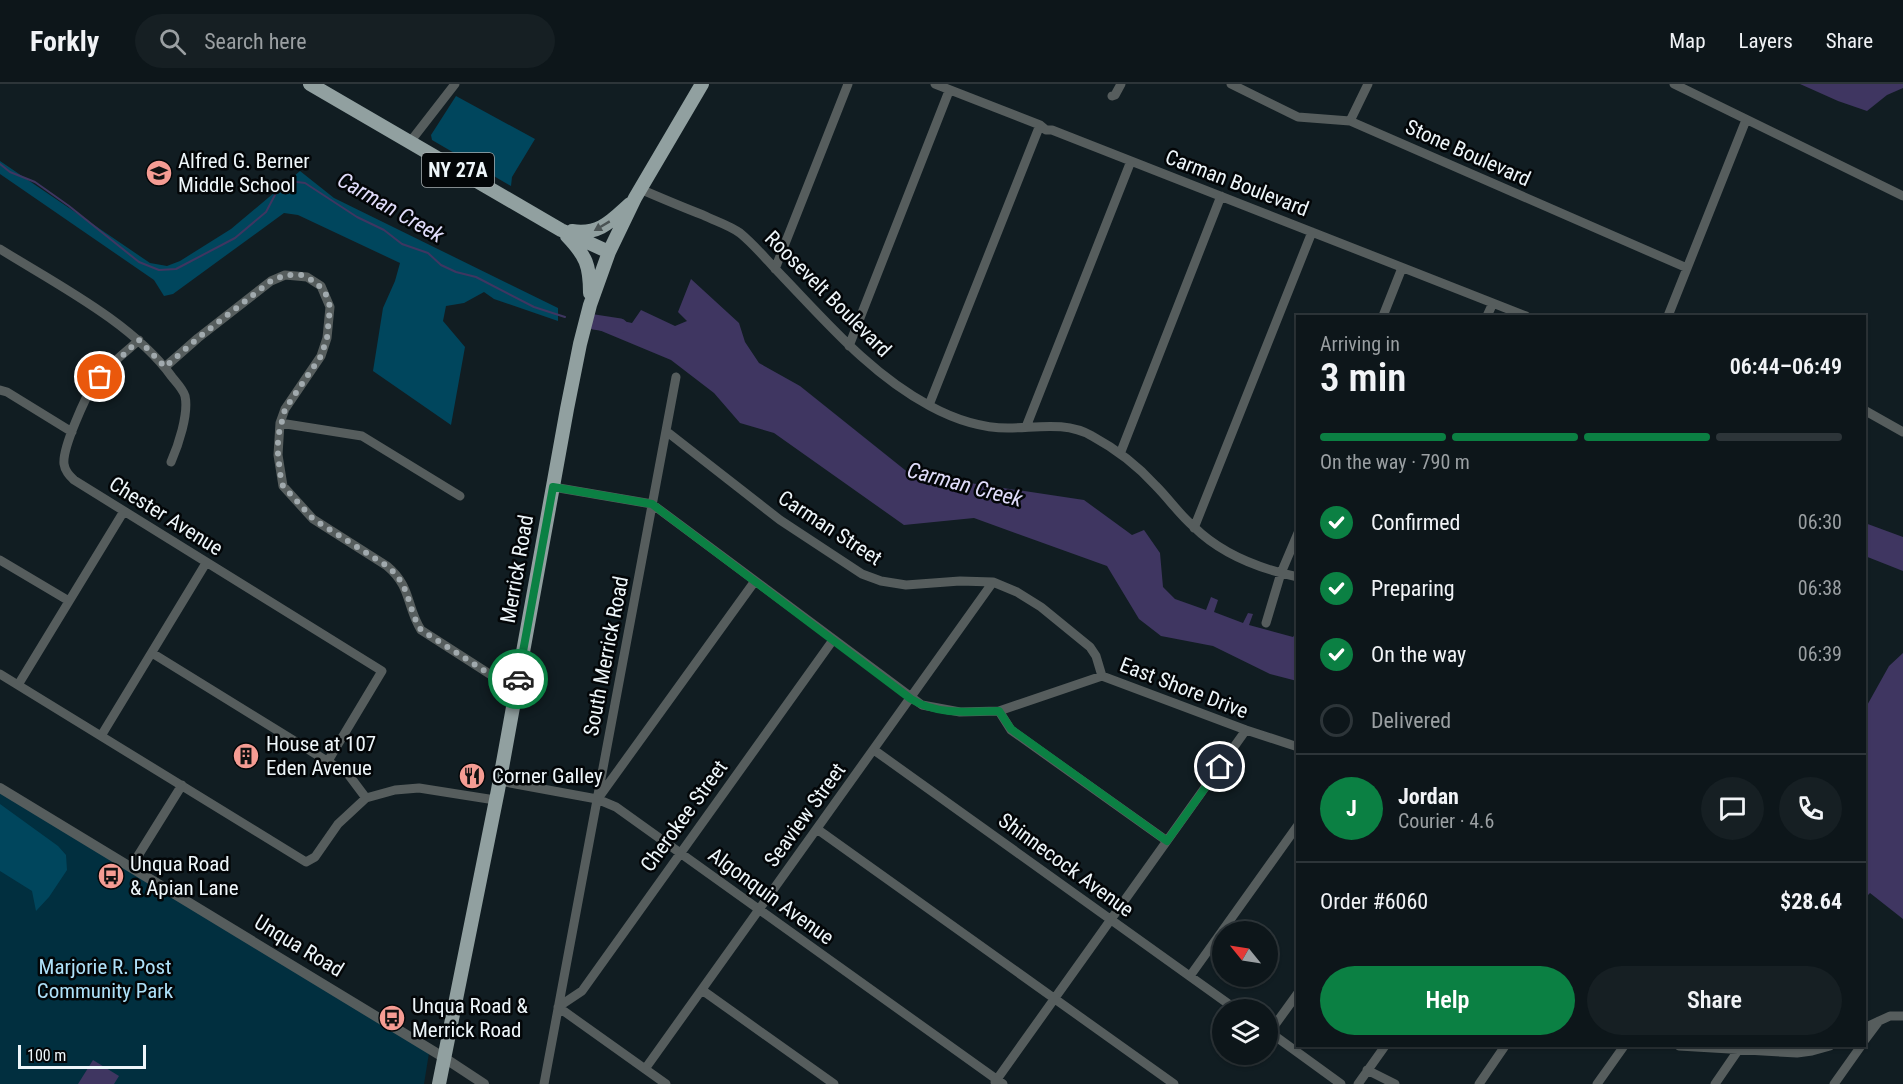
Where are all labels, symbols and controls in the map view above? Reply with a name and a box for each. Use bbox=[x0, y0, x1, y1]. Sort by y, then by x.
search box bbox=[135, 14, 555, 68]
text: Forkly bbox=[30, 25, 99, 58]
icon: search bbox=[156, 25, 189, 58]
text: Search here bbox=[204, 29, 307, 54]
text: Map bbox=[1669, 29, 1706, 53]
text: Layers bbox=[1739, 29, 1793, 53]
text: Share bbox=[1826, 29, 1873, 53]
street label: Stone Boulevard bbox=[1402, 115, 1534, 191]
street label: Carman Boulevard bbox=[1162, 145, 1312, 221]
place label: Alfred G. Berner Middle School bbox=[178, 149, 310, 197]
road number: NY 27A bbox=[422, 153, 494, 187]
school or university icon: Alfred G. Berner Middle School bbox=[144, 158, 174, 188]
water label: Carman Creek bbox=[333, 167, 449, 248]
one-way arrow bbox=[593, 221, 610, 231]
street label: Roosevelt Boulevard bbox=[760, 226, 896, 362]
text: Arriving in bbox=[1320, 332, 1400, 356]
pin bbox=[74, 351, 125, 402]
text: 06:44–06:49 bbox=[1730, 354, 1842, 379]
text: 3 min bbox=[1320, 355, 1406, 401]
icon: bag bbox=[83, 360, 116, 393]
text: On the way · 790 m bbox=[1320, 450, 1470, 474]
water label: Carman Creek bbox=[904, 457, 1026, 512]
street label: Chester Avenue bbox=[105, 472, 227, 560]
street label: Carman Street bbox=[774, 486, 886, 570]
icon: check bbox=[1320, 506, 1353, 539]
text: Confirmed bbox=[1371, 510, 1460, 535]
text: 06:30 bbox=[1798, 510, 1842, 534]
street label: Merrick Road bbox=[496, 513, 538, 625]
icon: check bbox=[1320, 572, 1353, 605]
street label: South Merrick Road bbox=[579, 574, 633, 738]
text: Preparing bbox=[1371, 576, 1455, 601]
text: 06:38 bbox=[1798, 576, 1842, 600]
icon: check bbox=[1320, 638, 1353, 671]
text: On the way bbox=[1371, 642, 1466, 667]
text: 06:39 bbox=[1798, 642, 1842, 666]
courier bbox=[488, 649, 548, 709]
street label: East Shore Drive bbox=[1116, 653, 1252, 724]
icon: car bbox=[502, 663, 535, 696]
text: Delivered bbox=[1371, 708, 1451, 733]
place label: House at 107 Eden Avenue bbox=[266, 732, 376, 780]
building icon: House at 107 Eden Avenue bbox=[231, 741, 261, 771]
pin bbox=[1194, 741, 1245, 792]
icon: home bbox=[1203, 750, 1236, 783]
street label: Cherokee Street bbox=[636, 756, 732, 876]
street label: Seaview Street bbox=[759, 759, 851, 871]
restaurant icon: Corner Galley bbox=[457, 761, 487, 791]
place label: Corner Galley bbox=[492, 764, 603, 788]
button: chat bbox=[1701, 777, 1764, 840]
button: phone bbox=[1779, 777, 1842, 840]
text: Jordan bbox=[1398, 784, 1459, 809]
text: J bbox=[1346, 796, 1357, 821]
street label: Shinnecock Avenue bbox=[994, 808, 1138, 922]
text: Courier · 4.6 bbox=[1398, 809, 1494, 833]
street label: Algonquin Avenue bbox=[704, 843, 838, 950]
place label: Unqua Road & Apian Lane bbox=[130, 852, 239, 900]
bus stop icon: Unqua Road & Apian Lane bbox=[96, 861, 126, 891]
text: Order #6060 bbox=[1320, 889, 1428, 914]
text: $28.64 bbox=[1780, 889, 1842, 914]
street label: Unqua Road bbox=[250, 910, 348, 982]
north arrow bbox=[1212, 921, 1278, 987]
map controls bbox=[1212, 921, 1278, 1065]
park label: Marjorie R. Post Community Park bbox=[37, 955, 174, 1003]
button: Help bbox=[1320, 966, 1575, 1035]
button: Share bbox=[1587, 966, 1842, 1035]
place label: Unqua Road & Merrick Road bbox=[412, 994, 528, 1042]
button: layers bbox=[1212, 999, 1278, 1065]
bus stop icon: Unqua Road & Merrick Road bbox=[377, 1003, 407, 1033]
scale bar bbox=[18, 1042, 146, 1070]
text: 100 m bbox=[27, 1046, 66, 1065]

